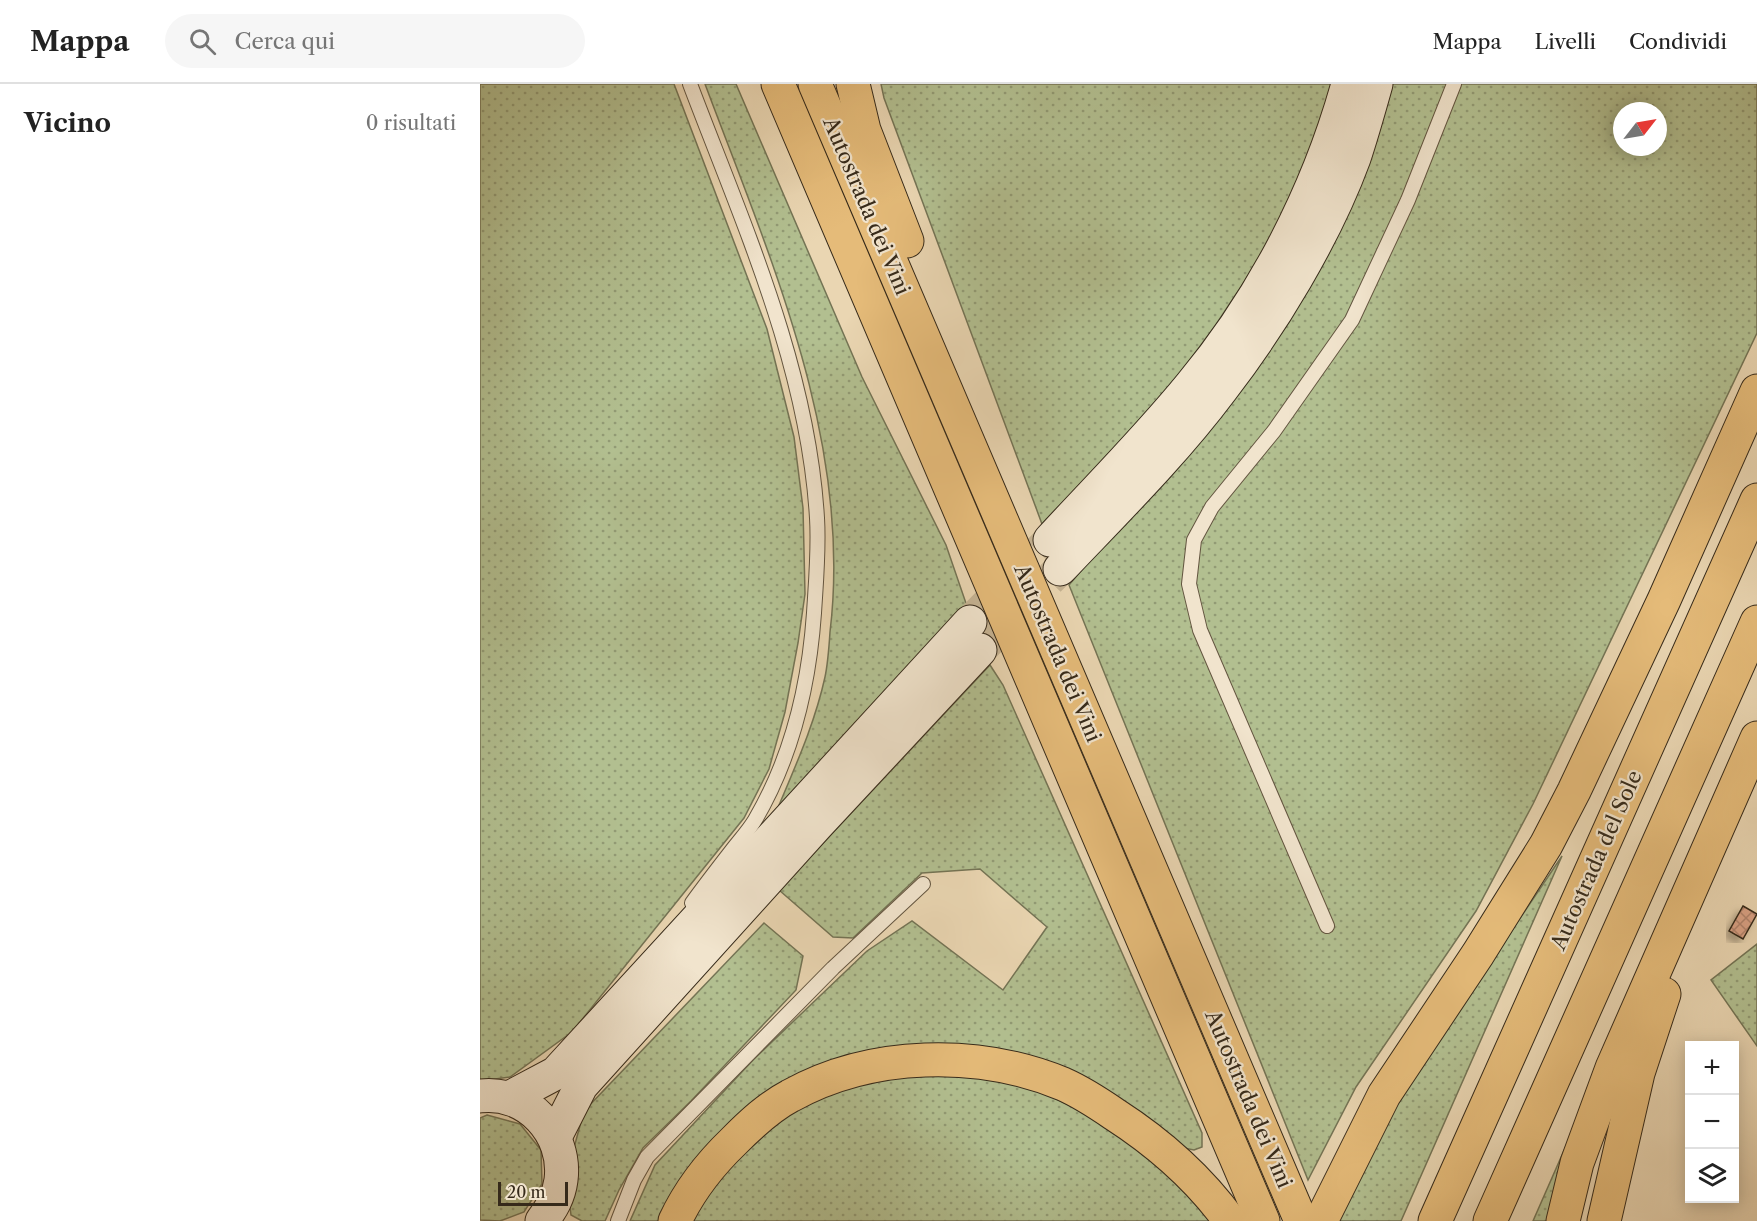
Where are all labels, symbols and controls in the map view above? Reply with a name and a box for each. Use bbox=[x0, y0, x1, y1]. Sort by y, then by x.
search box bbox=[165, 14, 585, 68]
text: Mappa bbox=[30, 24, 129, 58]
icon: search bbox=[186, 25, 219, 58]
text: Cerca qui bbox=[234, 28, 335, 55]
text: Mappa bbox=[1432, 29, 1502, 54]
text: Livelli bbox=[1535, 29, 1596, 54]
text: Condividi bbox=[1629, 29, 1727, 54]
north arrow bbox=[1613, 102, 1667, 156]
text: Vicino bbox=[24, 107, 111, 139]
text: 0 risultati bbox=[366, 111, 456, 135]
street label: Autostrada dei Vini bbox=[818, 112, 916, 299]
street label: Autostrada dei Vini bbox=[1009, 559, 1107, 746]
street label: Autostrada del Sole bbox=[1545, 766, 1647, 955]
street label: Autostrada dei Vini bbox=[1200, 1005, 1298, 1192]
map controls bbox=[1685, 1041, 1739, 1203]
button: + bbox=[1685, 1041, 1739, 1095]
button: − bbox=[1685, 1095, 1739, 1149]
button: layers bbox=[1685, 1149, 1739, 1203]
scale bar bbox=[498, 1179, 568, 1206]
text: 20 m bbox=[507, 1182, 546, 1202]

